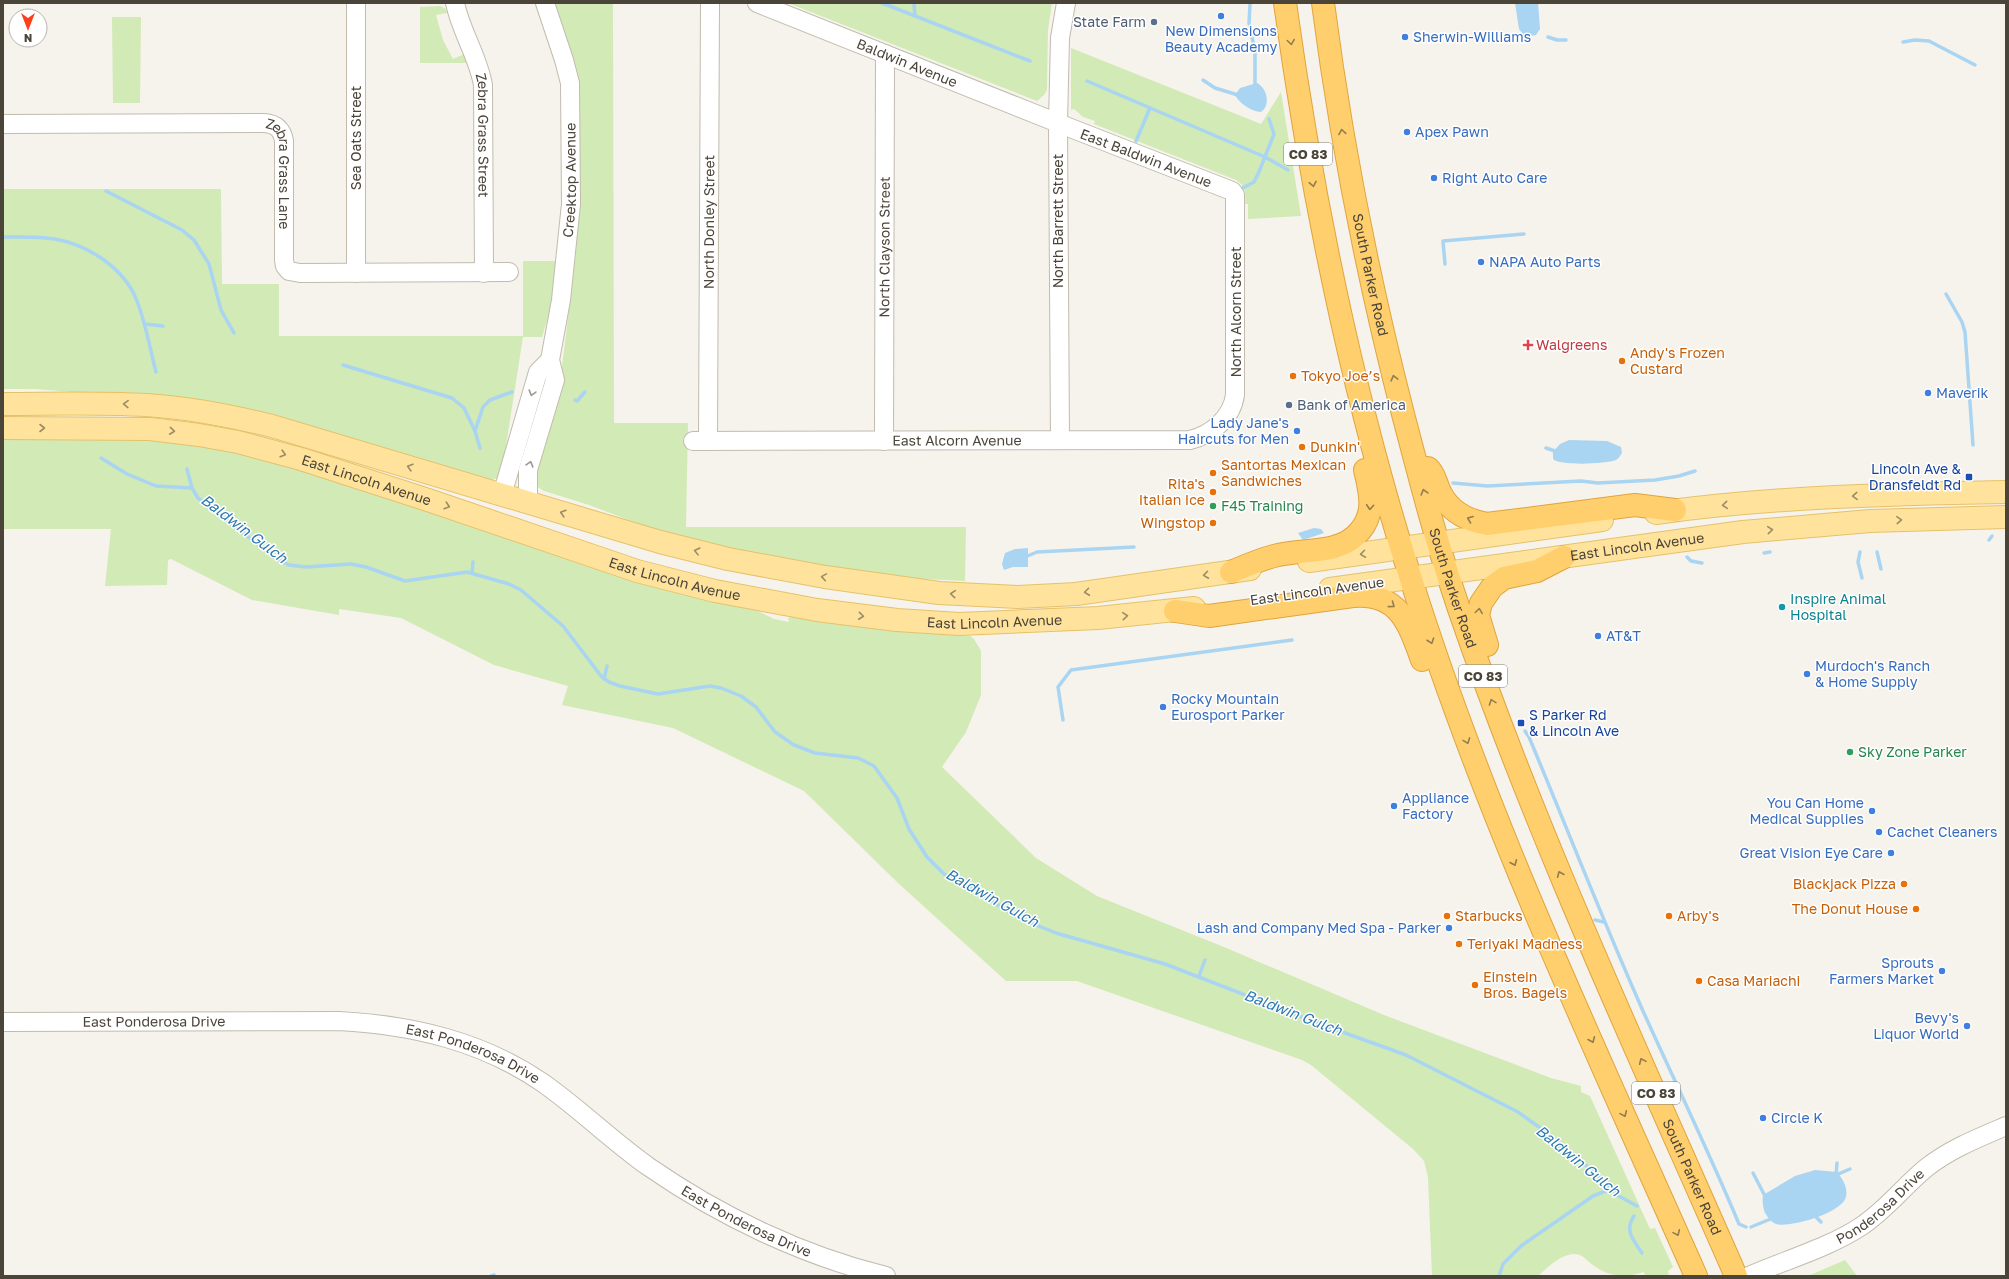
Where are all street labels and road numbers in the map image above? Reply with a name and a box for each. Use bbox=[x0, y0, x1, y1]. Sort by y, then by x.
street label: Baldwin Avenue bbox=[854, 35, 960, 90]
street label: Zebra Grass Street bbox=[473, 71, 493, 198]
street label: Sea Oats Street bbox=[347, 86, 364, 190]
street label: Zebra Grass Lane bbox=[264, 114, 293, 229]
street label: Creektop Avenue bbox=[559, 123, 579, 238]
street label: East Baldwin Avenue bbox=[1078, 125, 1214, 191]
road number: CO 83 bbox=[1284, 143, 1332, 165]
street label: North Barrett Street bbox=[1049, 154, 1066, 288]
street label: North Donley Street bbox=[700, 155, 717, 289]
street label: North Clayson Street bbox=[875, 176, 893, 318]
street label: South Parker Road bbox=[1350, 212, 1393, 338]
street label: North Alcorn Street bbox=[1227, 247, 1244, 377]
street label: East Alcorn Avenue bbox=[892, 431, 1022, 449]
street label: East Lincoln Avenue bbox=[300, 451, 434, 509]
street label: South Parker Road bbox=[1426, 526, 1481, 650]
street label: East Lincoln Avenue bbox=[1569, 528, 1705, 564]
street label: East Lincoln Avenue bbox=[607, 553, 742, 604]
street label: East Lincoln Avenue bbox=[1249, 573, 1385, 608]
street label: East Lincoln Avenue bbox=[926, 611, 1062, 632]
road number: CO 83 bbox=[1459, 665, 1507, 687]
street label: East Ponderosa Drive bbox=[82, 1012, 226, 1030]
street label: East Ponderosa Drive bbox=[405, 1020, 543, 1087]
road number: CO 83 bbox=[1632, 1082, 1680, 1104]
street label: South Parker Road bbox=[1659, 1116, 1726, 1237]
street label: Ponderosa Drive bbox=[1833, 1165, 1927, 1247]
street label: East Ponderosa Drive bbox=[679, 1181, 814, 1260]

